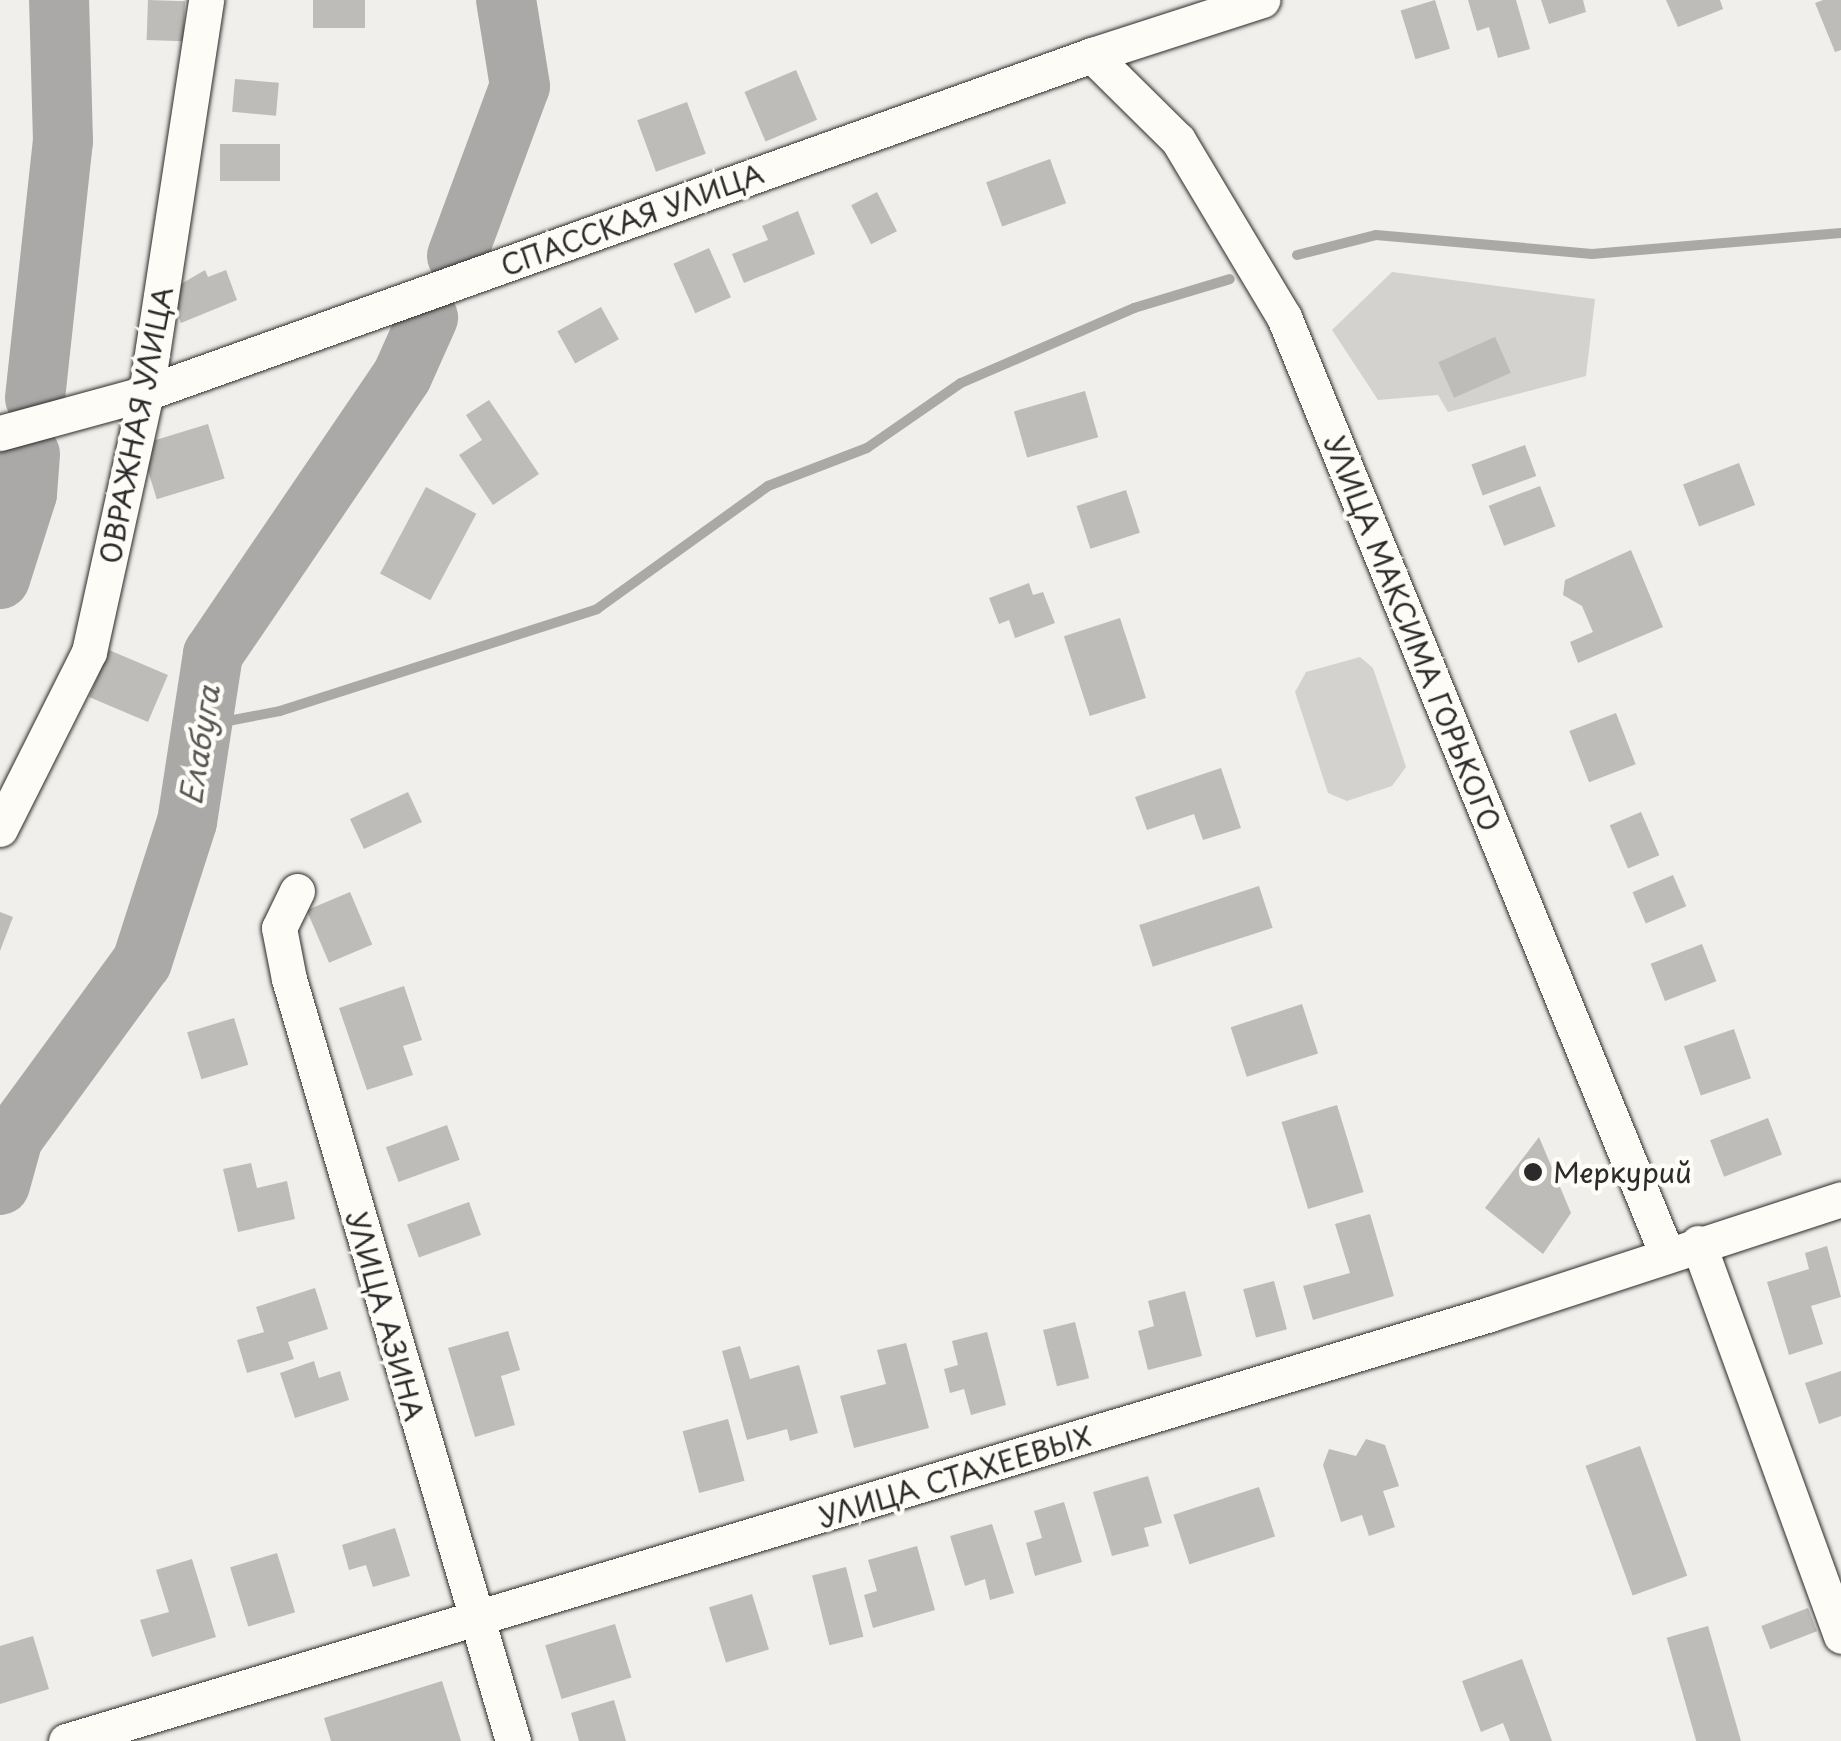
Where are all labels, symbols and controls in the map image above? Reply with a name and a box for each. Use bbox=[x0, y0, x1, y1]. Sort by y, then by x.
street label: СПАССКАЯ УЛИЦА bbox=[496, 156, 768, 282]
street label: ОВРАЖНАЯ УЛИЦА bbox=[93, 284, 179, 566]
street label: УЛИЦА МАКСИМА ГОРЬКОГО bbox=[1318, 430, 1508, 836]
water label: Елабуга bbox=[172, 683, 226, 807]
place label: Меркурий bbox=[1553, 1155, 1692, 1189]
marker: Меркурий bbox=[1522, 1161, 1544, 1183]
street label: УЛИЦА АЗИНА bbox=[340, 1207, 432, 1425]
street label: УЛИЦА СТАХЕЕВЫХ bbox=[814, 1418, 1096, 1534]

